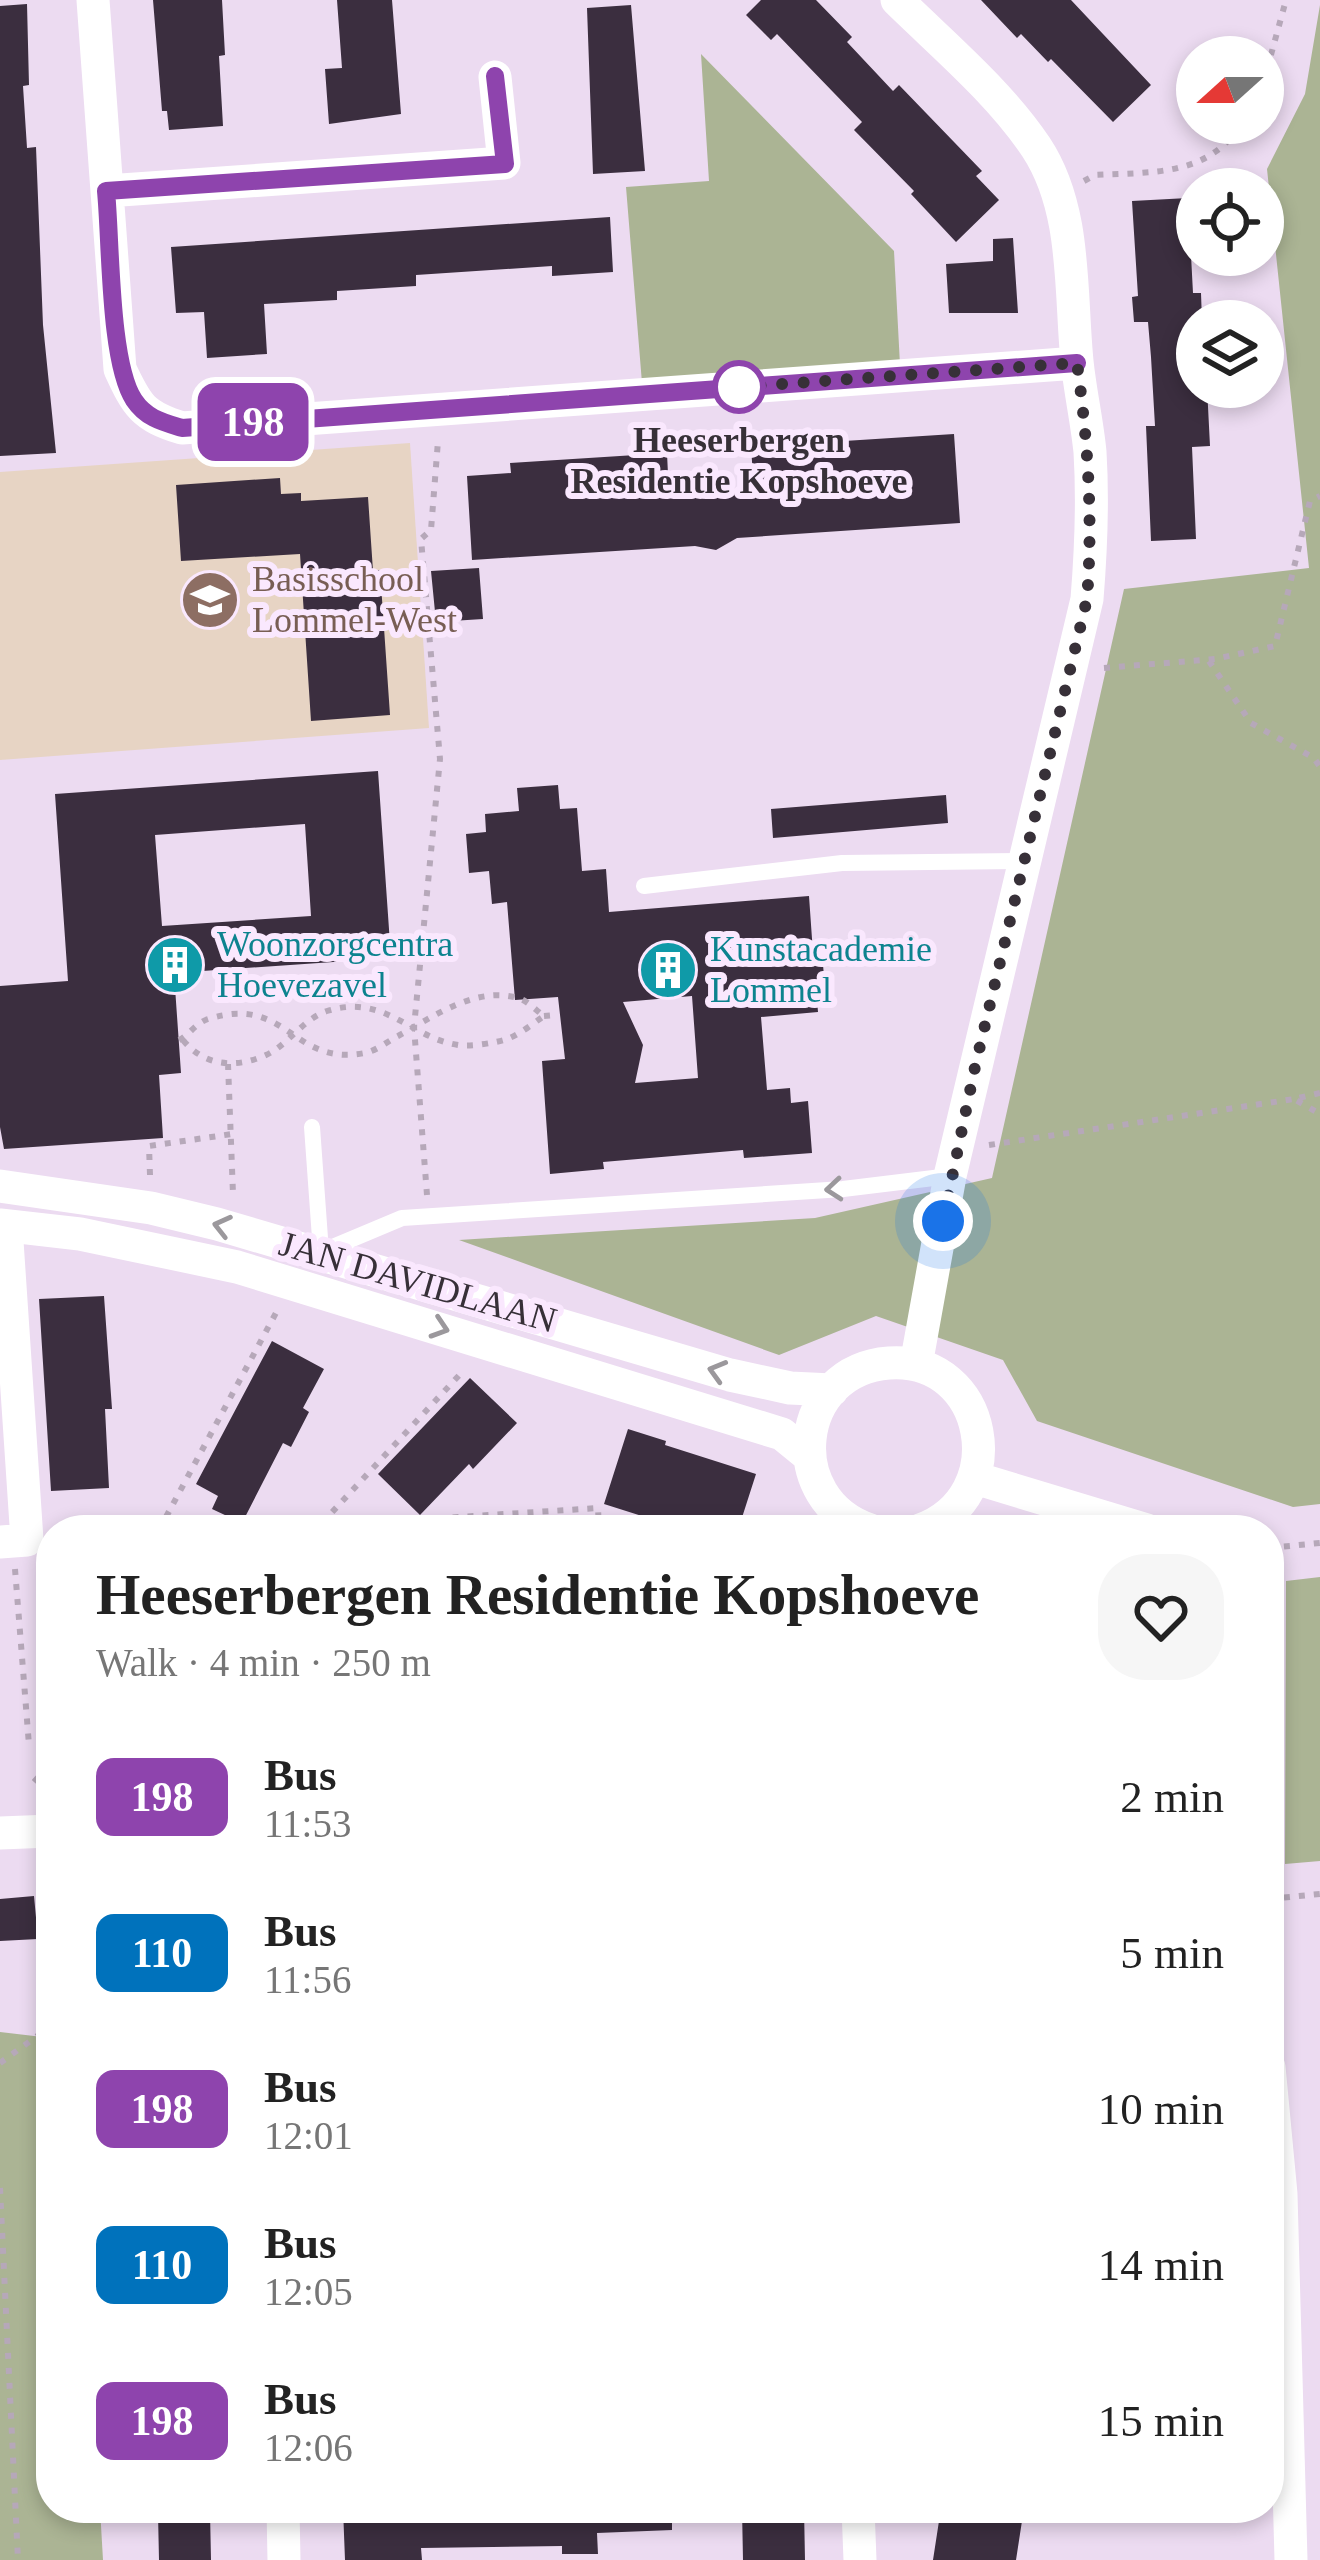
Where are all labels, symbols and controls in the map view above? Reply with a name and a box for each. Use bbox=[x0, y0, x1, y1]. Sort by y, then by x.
north arrow bbox=[1176, 36, 1284, 144]
map controls bbox=[1176, 36, 1284, 408]
button: locate bbox=[1176, 168, 1284, 276]
button: layers bbox=[1176, 300, 1284, 408]
marker: Heeserbergen Residentie Kopshoeve bbox=[714, 362, 764, 412]
line badge: 198 bbox=[184, 383, 322, 461]
text: 198 bbox=[222, 399, 285, 445]
place label: Heeserbergen Residentie Kopshoeve bbox=[571, 420, 908, 501]
place label: Basisschool Lommel-West bbox=[252, 559, 457, 640]
school or university icon: Basisschool Lommel-West bbox=[179, 569, 241, 631]
place label: Woonzorgcentra Hoevezavel bbox=[217, 924, 453, 1005]
place label: Kunstacademie Lommel bbox=[710, 929, 932, 1010]
building icon: Woonzorgcentra Hoevezavel bbox=[144, 934, 206, 996]
building icon: Kunstacademie Lommel bbox=[637, 939, 699, 1001]
one-way arrow bbox=[824, 1176, 843, 1201]
your location bbox=[913, 1191, 973, 1251]
one-way arrow bbox=[212, 1215, 232, 1240]
street label: JAN DAVIDLAAN bbox=[275, 1223, 561, 1341]
one-way arrow bbox=[429, 1314, 450, 1339]
one-way arrow bbox=[707, 1360, 728, 1385]
button: heart bbox=[1098, 1554, 1224, 1680]
text: Heeserbergen Residentie Kopshoeve bbox=[96, 1563, 979, 1626]
text: Walk · 4 min · 250 m bbox=[96, 1641, 431, 1684]
text: Bus bbox=[264, 1750, 337, 1800]
text: 2 min bbox=[1120, 1772, 1224, 1822]
text: 198 bbox=[131, 1774, 194, 1820]
text: 11:53 bbox=[264, 1802, 351, 1845]
text: Bus bbox=[264, 1906, 337, 1956]
text: 5 min bbox=[1120, 1928, 1224, 1978]
text: 110 bbox=[132, 1930, 192, 1976]
text: 11:56 bbox=[264, 1958, 351, 2001]
text: Bus bbox=[264, 2062, 337, 2112]
text: 10 min bbox=[1098, 2084, 1224, 2134]
text: 198 bbox=[131, 2086, 194, 2132]
text: 12:01 bbox=[264, 2114, 353, 2157]
text: Bus bbox=[264, 2218, 337, 2268]
text: 14 min bbox=[1098, 2240, 1224, 2290]
text: 110 bbox=[132, 2242, 192, 2288]
text: 12:05 bbox=[264, 2270, 353, 2313]
text: Bus bbox=[264, 2374, 337, 2424]
text: 15 min bbox=[1098, 2396, 1224, 2446]
text: 198 bbox=[131, 2398, 194, 2444]
text: 12:06 bbox=[264, 2426, 353, 2469]

